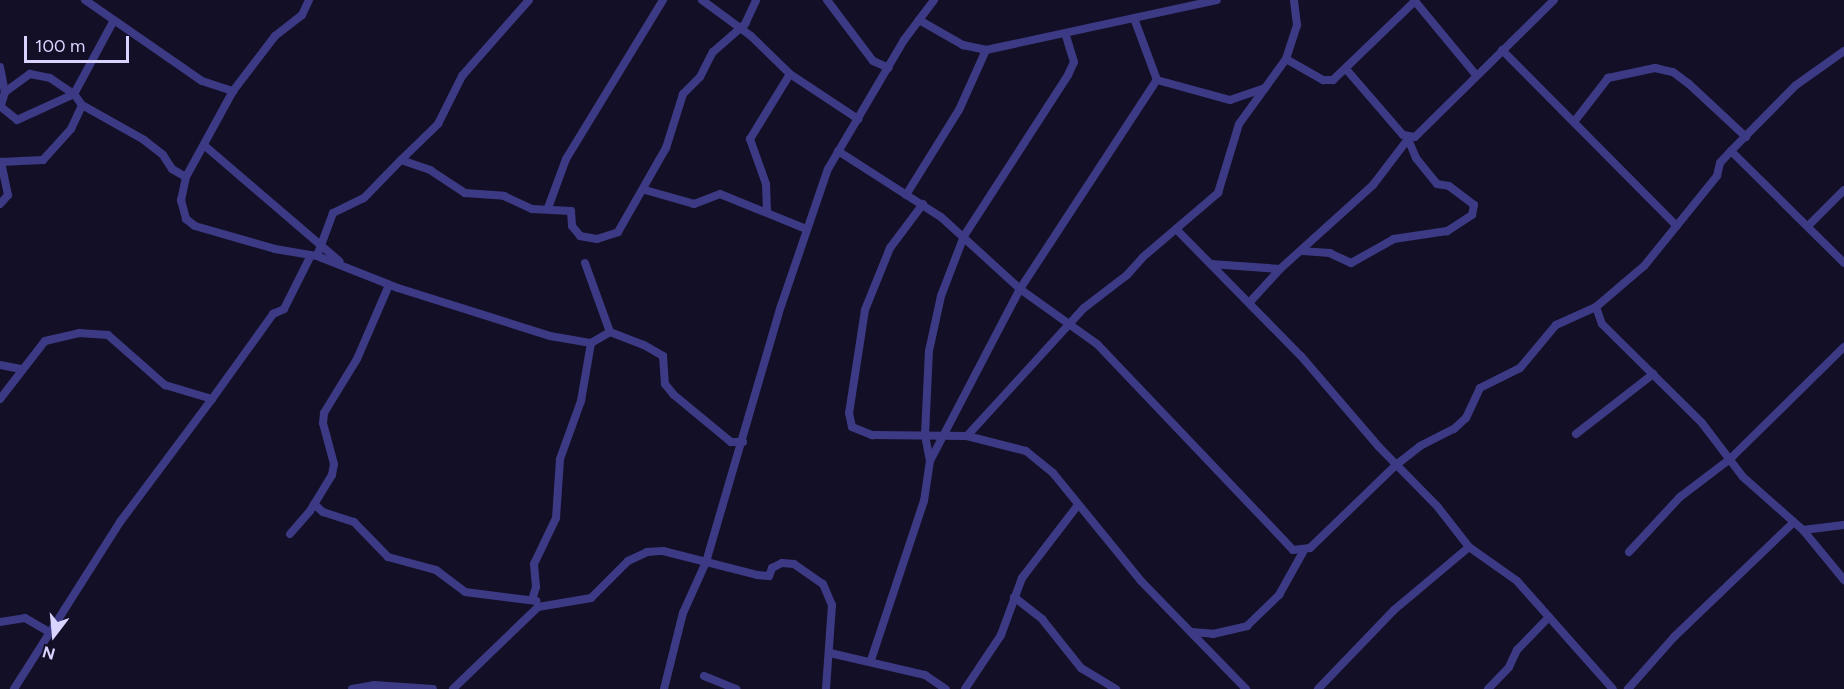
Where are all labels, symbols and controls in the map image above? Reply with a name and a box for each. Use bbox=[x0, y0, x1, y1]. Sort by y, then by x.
scale bar bbox=[27, 24, 132, 62]
text: 100 m bbox=[35, 35, 85, 57]
north arrow bbox=[24, 605, 84, 665]
text: N bbox=[40, 642, 57, 664]

